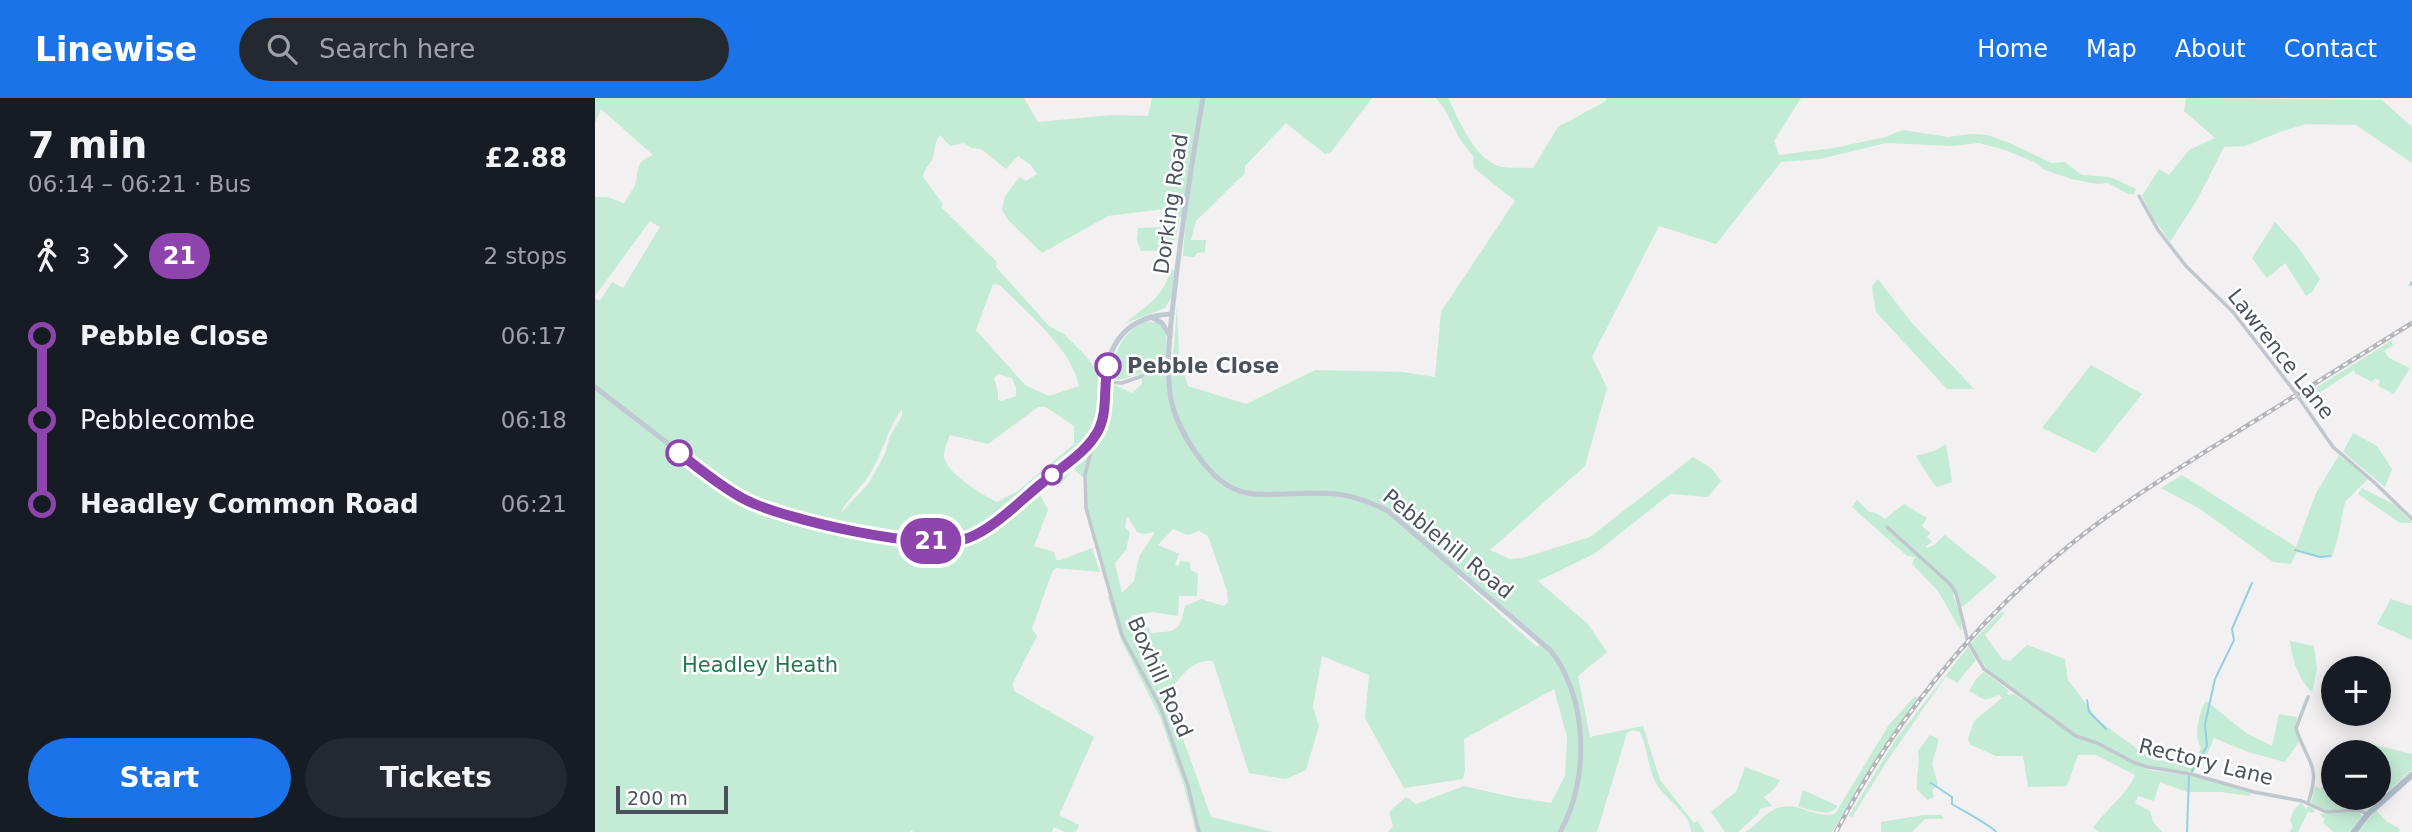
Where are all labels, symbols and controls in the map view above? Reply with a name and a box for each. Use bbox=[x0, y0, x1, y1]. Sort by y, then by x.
search box bbox=[239, 18, 729, 81]
text: Linewise bbox=[35, 30, 197, 69]
icon: search bbox=[263, 30, 301, 68]
text: Search here bbox=[319, 34, 475, 64]
text: Home bbox=[1977, 35, 2048, 63]
text: Map bbox=[2086, 35, 2137, 63]
text: About bbox=[2175, 35, 2246, 63]
text: Contact bbox=[2284, 35, 2377, 63]
text: 7 min bbox=[28, 123, 147, 167]
street label: Dorking Road bbox=[1149, 132, 1193, 276]
text: £2.88 bbox=[485, 143, 567, 173]
text: 06:14 – 06:21 · Bus bbox=[28, 171, 251, 197]
icon: walk bbox=[28, 237, 66, 275]
icon: forward bbox=[101, 237, 139, 275]
text: 21 bbox=[163, 242, 196, 270]
text: 3 bbox=[76, 243, 91, 269]
text: 2 stops bbox=[483, 243, 567, 269]
street label: Lawrence Lane bbox=[2223, 284, 2339, 424]
text: Pebble Close bbox=[80, 321, 268, 351]
text: 06:17 bbox=[501, 323, 567, 349]
marker: Pebble Close bbox=[1095, 353, 1121, 379]
place label: Pebble Close bbox=[1127, 354, 1279, 378]
text: Pebblecombe bbox=[80, 405, 255, 435]
text: 06:18 bbox=[501, 407, 567, 433]
unlabelled marker bbox=[666, 440, 692, 466]
unlabelled marker bbox=[1042, 465, 1062, 485]
street label: Pebblehill Road bbox=[1378, 484, 1518, 604]
text: Headley Common Road bbox=[80, 489, 419, 519]
text: 06:21 bbox=[501, 491, 567, 517]
line badge: 21 bbox=[899, 518, 963, 564]
text: 21 bbox=[914, 527, 948, 555]
street label: Boxhill Road bbox=[1123, 613, 1197, 741]
park label: Headley Heath bbox=[682, 653, 838, 677]
map controls bbox=[2321, 656, 2391, 810]
button: + bbox=[2321, 656, 2391, 726]
street label: Rectory Lane bbox=[2136, 734, 2276, 790]
button: Start bbox=[28, 738, 291, 818]
button: Tickets bbox=[305, 738, 567, 818]
button: − bbox=[2321, 740, 2391, 810]
scale bar bbox=[616, 783, 728, 815]
text: 200 m bbox=[627, 787, 688, 809]

